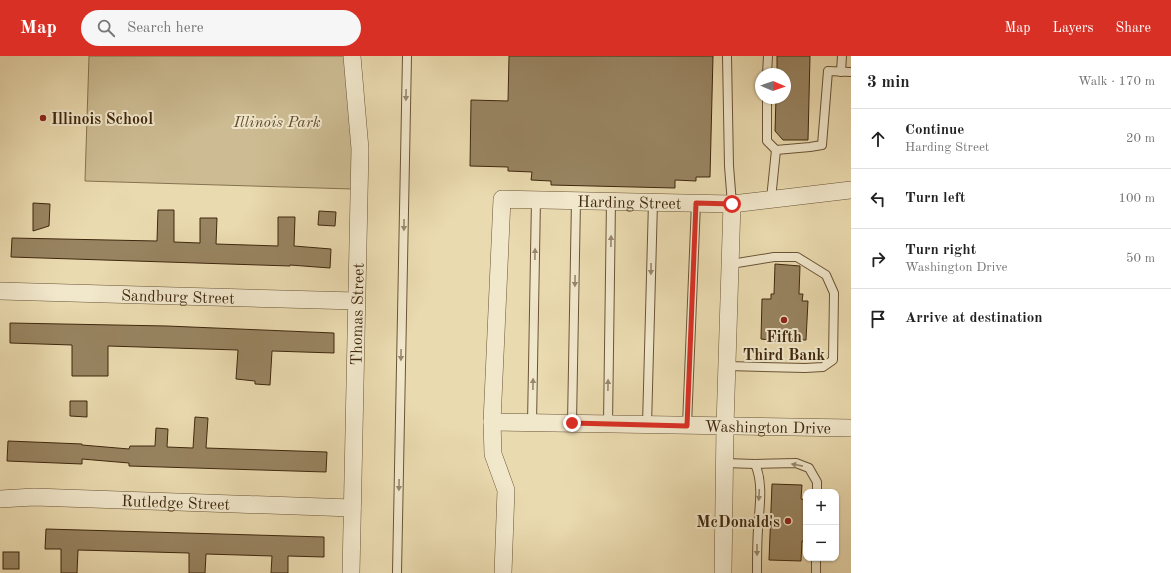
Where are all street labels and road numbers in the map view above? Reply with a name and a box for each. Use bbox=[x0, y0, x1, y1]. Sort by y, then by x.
street label: Harding Street bbox=[577, 195, 682, 213]
street label: Thomas Street bbox=[349, 262, 368, 366]
street label: Sandburg Street bbox=[121, 288, 235, 308]
street label: Washington Drive bbox=[705, 420, 831, 438]
street label: Rutledge Street bbox=[121, 494, 231, 514]

